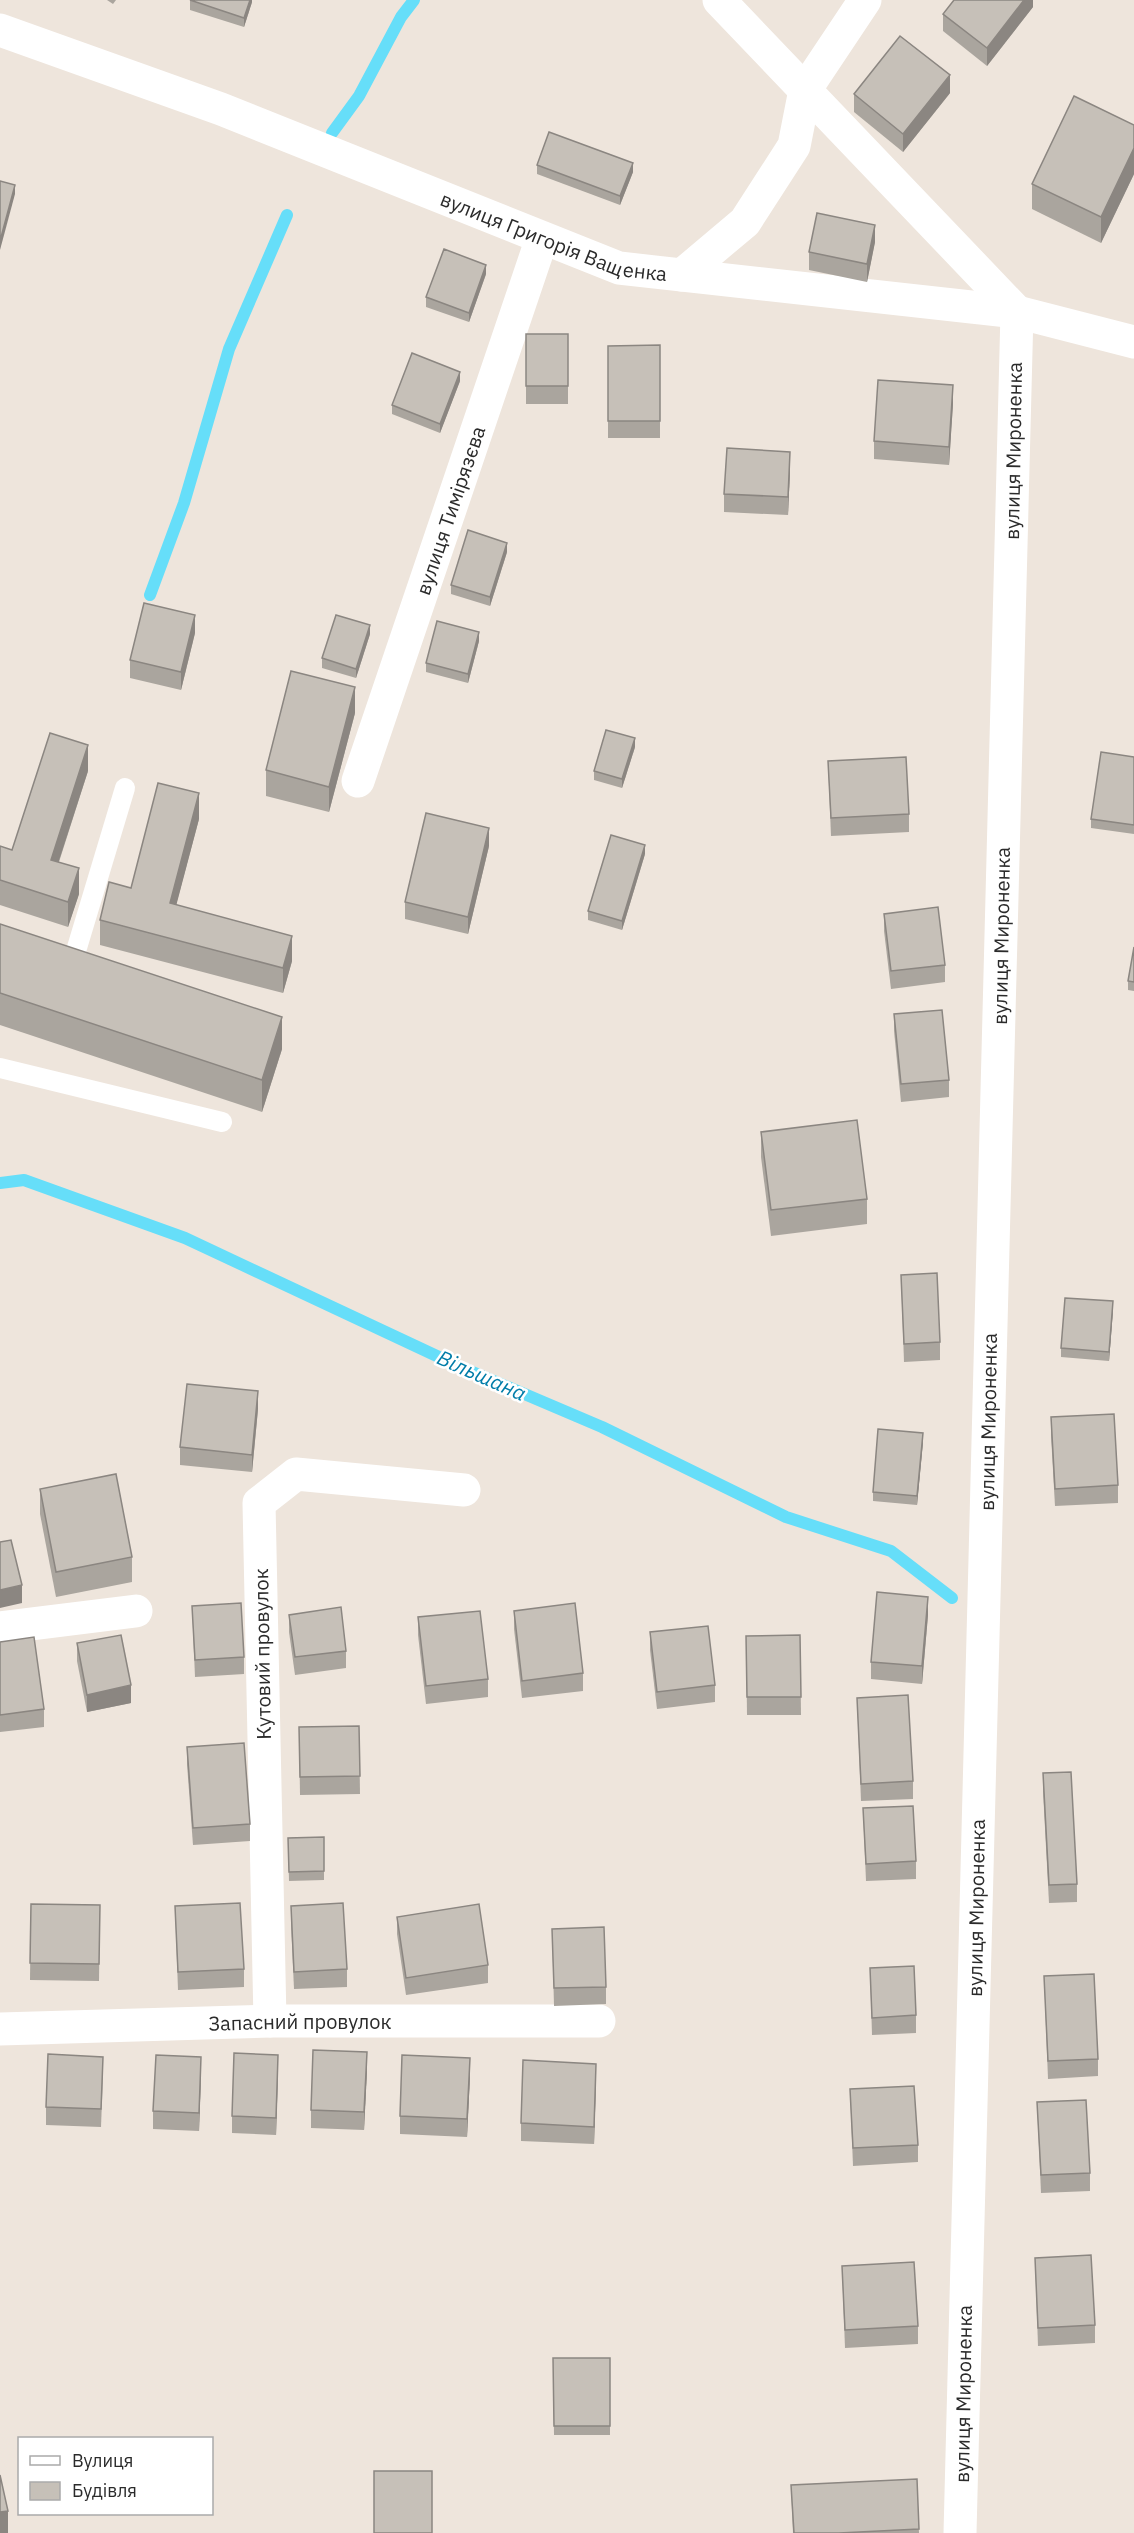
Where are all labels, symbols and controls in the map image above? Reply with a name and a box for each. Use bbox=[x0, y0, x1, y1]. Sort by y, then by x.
street label: вулиця Григорія Ващенка bbox=[437, 185, 669, 287]
street label: вулиця Мироненка bbox=[998, 361, 1028, 540]
street label: вулиця Тимірязєва bbox=[409, 422, 491, 598]
street label: вулиця Мироненка bbox=[986, 846, 1016, 1025]
street label: вулиця Мироненка bbox=[973, 1332, 1003, 1511]
water label: Вільшана bbox=[433, 1343, 531, 1407]
street label: Кутовий провулок bbox=[247, 1568, 277, 1740]
street label: вулиця Мироненка bbox=[961, 1818, 991, 1997]
street label: Запасний провулок bbox=[208, 2007, 392, 2036]
street label: вулиця Мироненка bbox=[948, 2304, 978, 2483]
legend bbox=[18, 2437, 213, 2515]
text: Вулиця bbox=[72, 2449, 133, 2472]
text: Будівля bbox=[72, 2479, 137, 2502]

